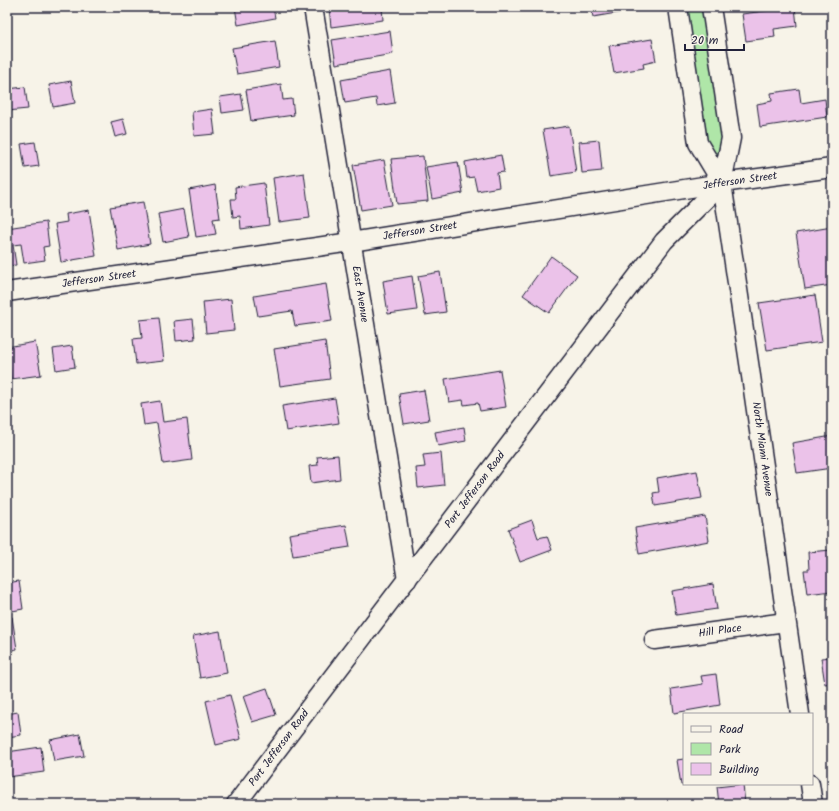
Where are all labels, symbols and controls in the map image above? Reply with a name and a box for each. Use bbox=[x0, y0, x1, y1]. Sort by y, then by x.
scale bar bbox=[685, 26, 744, 52]
text: 20 m bbox=[691, 31, 719, 50]
street label: Jefferson Street bbox=[702, 167, 779, 195]
street label: Jefferson Street bbox=[382, 216, 459, 246]
street label: East Avenue bbox=[347, 264, 373, 324]
street label: Jefferson Street bbox=[61, 265, 138, 293]
street label: North Miami Avenue bbox=[746, 401, 778, 497]
street label: Port Jefferson Road bbox=[440, 447, 510, 532]
street label: Hill Place bbox=[697, 619, 743, 643]
street label: Port Jefferson Road bbox=[244, 705, 314, 790]
legend bbox=[683, 713, 813, 785]
text: Road bbox=[719, 720, 744, 739]
text: Park bbox=[719, 740, 741, 759]
text: Building bbox=[719, 760, 759, 779]

